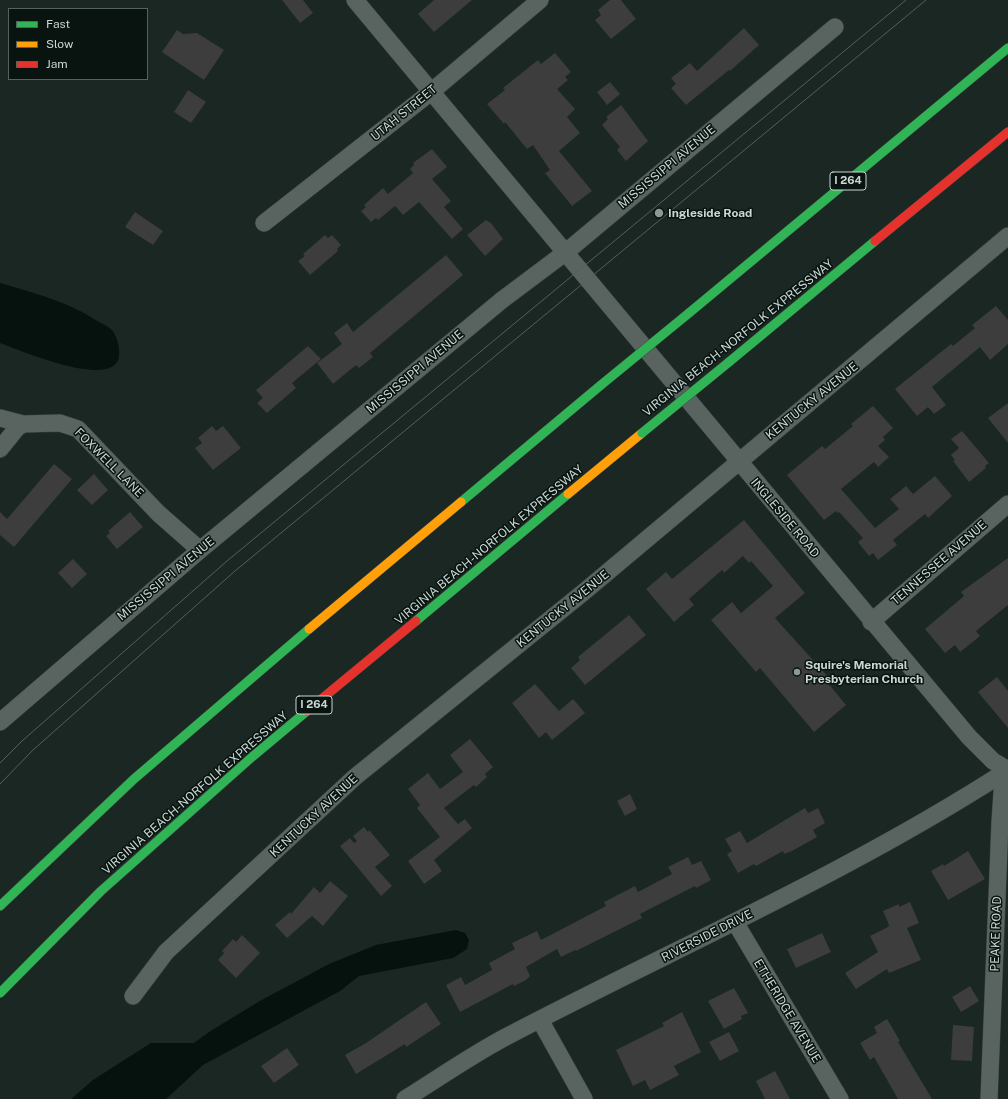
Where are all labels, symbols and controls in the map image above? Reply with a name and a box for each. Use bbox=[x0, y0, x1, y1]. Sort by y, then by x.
legend bbox=[8, 8, 148, 80]
text: Fast bbox=[46, 17, 70, 31]
text: Slow bbox=[46, 37, 73, 51]
text: Jam bbox=[46, 57, 68, 71]
street label: UTAH STREET bbox=[368, 82, 440, 144]
street label: MISSISSIPPI AVENUE bbox=[616, 122, 718, 212]
road number: I 264 bbox=[830, 172, 866, 190]
place label: Ingleside Road bbox=[668, 206, 752, 220]
marker: Ingleside Road bbox=[653, 207, 665, 219]
street label: VIRGINIA BEACH-NORFOLK EXPRESSWAY bbox=[640, 257, 836, 419]
street label: MISSISSIPPI AVENUE bbox=[364, 327, 466, 417]
street label: KENTUCKY AVENUE bbox=[763, 359, 861, 443]
street label: FOXWELL LANE bbox=[71, 425, 147, 501]
street label: VIRGINIA BEACH-NORFOLK EXPRESSWAY bbox=[392, 462, 586, 628]
street label: INGLESIDE ROAD bbox=[748, 475, 822, 561]
street label: TENNESSEE AVENUE bbox=[888, 518, 990, 608]
street label: MISSISSIPPI AVENUE bbox=[115, 534, 217, 624]
street label: KENTUCKY AVENUE bbox=[514, 567, 612, 651]
place label: Squire's Memorial Presbyterian Church bbox=[805, 658, 923, 686]
marker: Squire's Memorial Presbyterian Church bbox=[792, 667, 802, 677]
road number: I 264 bbox=[296, 696, 332, 714]
street label: VIRGINIA BEACH-NORFOLK EXPRESSWAY bbox=[99, 708, 291, 878]
street label: KENTUCKY AVENUE bbox=[267, 772, 361, 860]
street label: PEAKE ROAD bbox=[987, 896, 1005, 972]
street label: RIVERSIDE DRIVE bbox=[659, 907, 755, 965]
street label: ETHERIDGE AVENUE bbox=[750, 957, 824, 1065]

